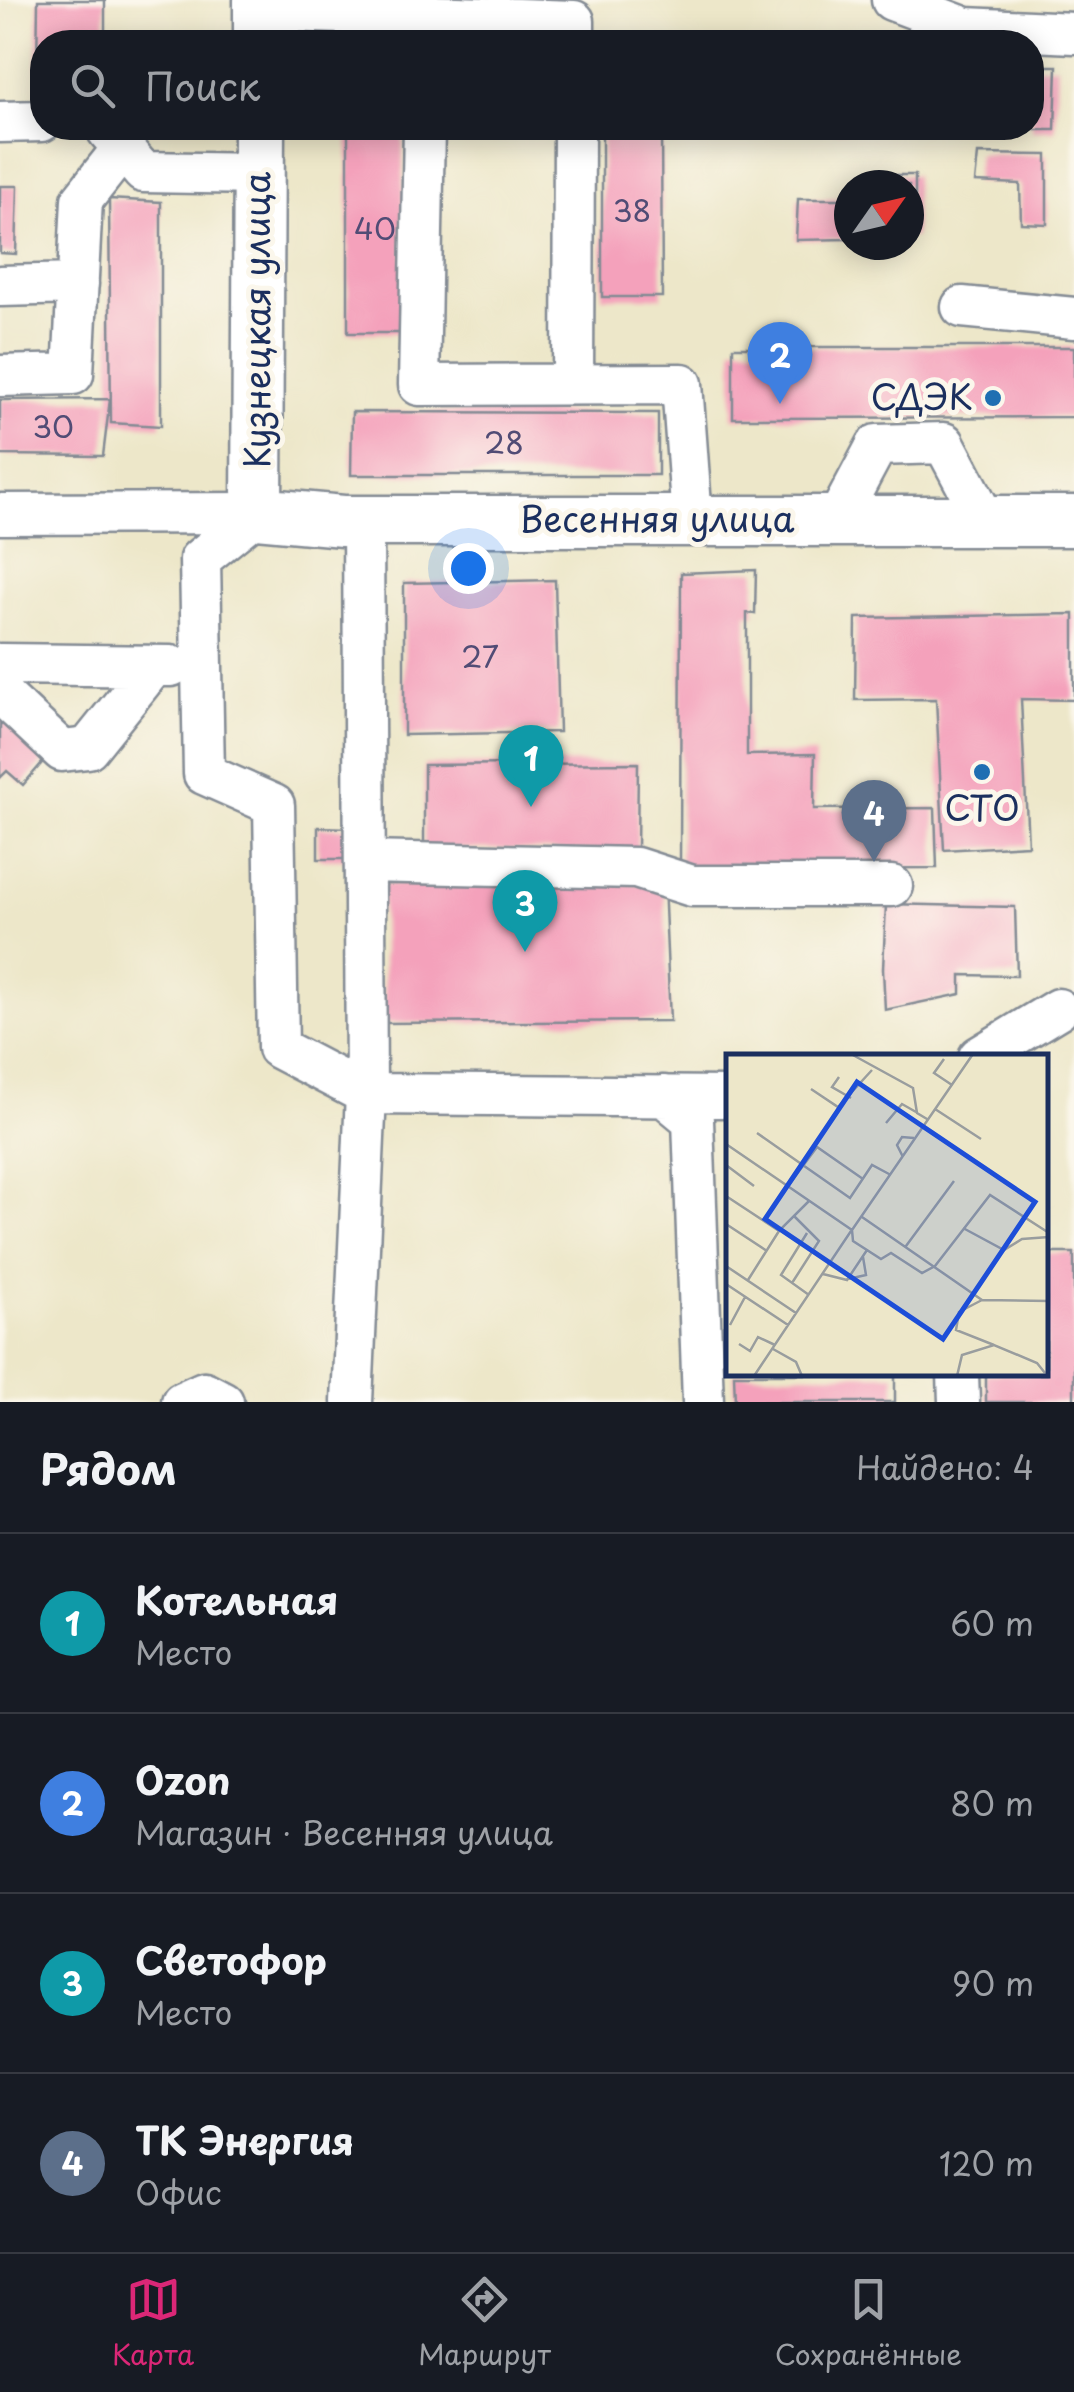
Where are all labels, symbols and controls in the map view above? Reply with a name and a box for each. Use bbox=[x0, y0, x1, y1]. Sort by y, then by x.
search box bbox=[30, 30, 1044, 140]
text: Поиск bbox=[145, 57, 260, 114]
icon: search bbox=[65, 58, 120, 113]
north arrow bbox=[834, 170, 924, 260]
street label: Кузнецкая улица bbox=[229, 172, 282, 468]
house number: 38 bbox=[613, 187, 651, 232]
house number: 40 bbox=[354, 205, 396, 250]
pin: 2 bbox=[748, 322, 812, 404]
place label: СДЭК bbox=[870, 369, 973, 422]
marker: СДЭК bbox=[982, 387, 1004, 409]
house number: 30 bbox=[32, 403, 74, 448]
house number: 28 bbox=[484, 419, 524, 464]
street label: Весенняя улица bbox=[520, 491, 794, 544]
your location bbox=[443, 543, 494, 594]
house number: 27 bbox=[461, 633, 499, 678]
pin: 1 bbox=[498, 724, 564, 807]
marker: СТО bbox=[971, 761, 993, 783]
pin: 4 bbox=[842, 780, 906, 862]
place label: СТО bbox=[944, 780, 1020, 833]
pin: 3 bbox=[492, 870, 558, 952]
inset map bbox=[726, 1054, 1049, 1377]
text: Рядом bbox=[40, 1436, 177, 1499]
text: Найдено: 4 bbox=[856, 1443, 1034, 1491]
text: Котельная bbox=[135, 1571, 338, 1628]
text: 1 bbox=[65, 1599, 80, 1647]
text: 60 m bbox=[950, 1599, 1034, 1647]
text: Место bbox=[135, 1628, 232, 1676]
text: Ozon bbox=[135, 1751, 231, 1808]
text: 2 bbox=[61, 1779, 84, 1827]
text: 80 m bbox=[950, 1779, 1034, 1827]
text: Магазин · Весенняя улица bbox=[135, 1808, 553, 1856]
text: Светофор bbox=[135, 1931, 327, 1988]
text: 3 bbox=[62, 1959, 83, 2007]
text: 90 m bbox=[952, 1959, 1034, 2007]
text: Место bbox=[135, 1988, 232, 2036]
text: ТК Энергия bbox=[135, 2111, 354, 2168]
text: 4 bbox=[62, 2139, 83, 2187]
text: 120 m bbox=[939, 2139, 1034, 2187]
text: Офис bbox=[135, 2168, 222, 2216]
tab: Карта bbox=[112, 2272, 194, 2375]
tab: Маршрут bbox=[418, 2272, 551, 2375]
tab: Сохранённые bbox=[775, 2272, 962, 2375]

